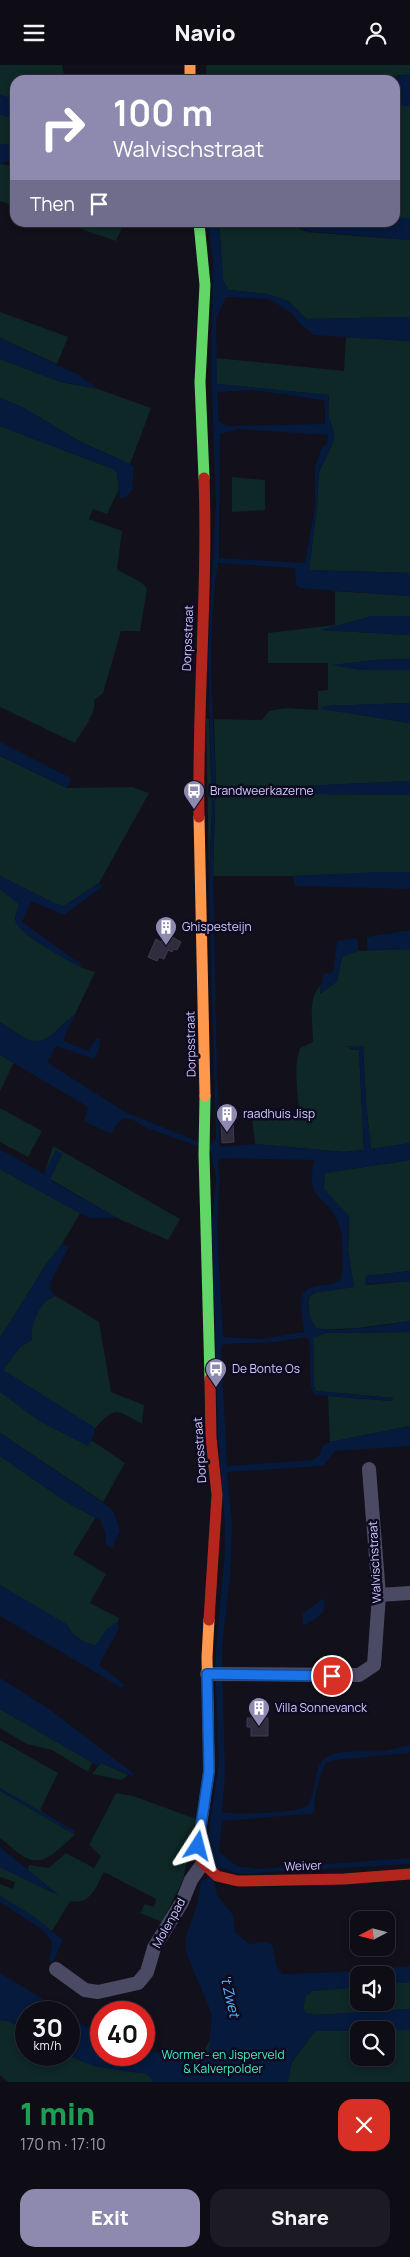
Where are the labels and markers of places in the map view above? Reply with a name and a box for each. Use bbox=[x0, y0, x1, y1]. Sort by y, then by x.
bus stop icon: Brandweerkazerne bbox=[182, 779, 206, 810]
place label: Brandweerkazerne bbox=[210, 782, 314, 799]
building icon: Ghispesteijn bbox=[154, 915, 178, 946]
place label: Ghispesteijn bbox=[182, 918, 252, 935]
building icon: raadhuis Jisp bbox=[215, 1102, 239, 1133]
place label: raadhuis Jisp bbox=[243, 1105, 315, 1122]
bus stop icon: De Bonte Os bbox=[204, 1357, 228, 1388]
place label: De Bonte Os bbox=[232, 1360, 300, 1377]
pin bbox=[311, 1655, 353, 1697]
building icon: Villa Sonnevanck bbox=[247, 1696, 271, 1727]
place label: Villa Sonnevanck bbox=[275, 1699, 368, 1716]

